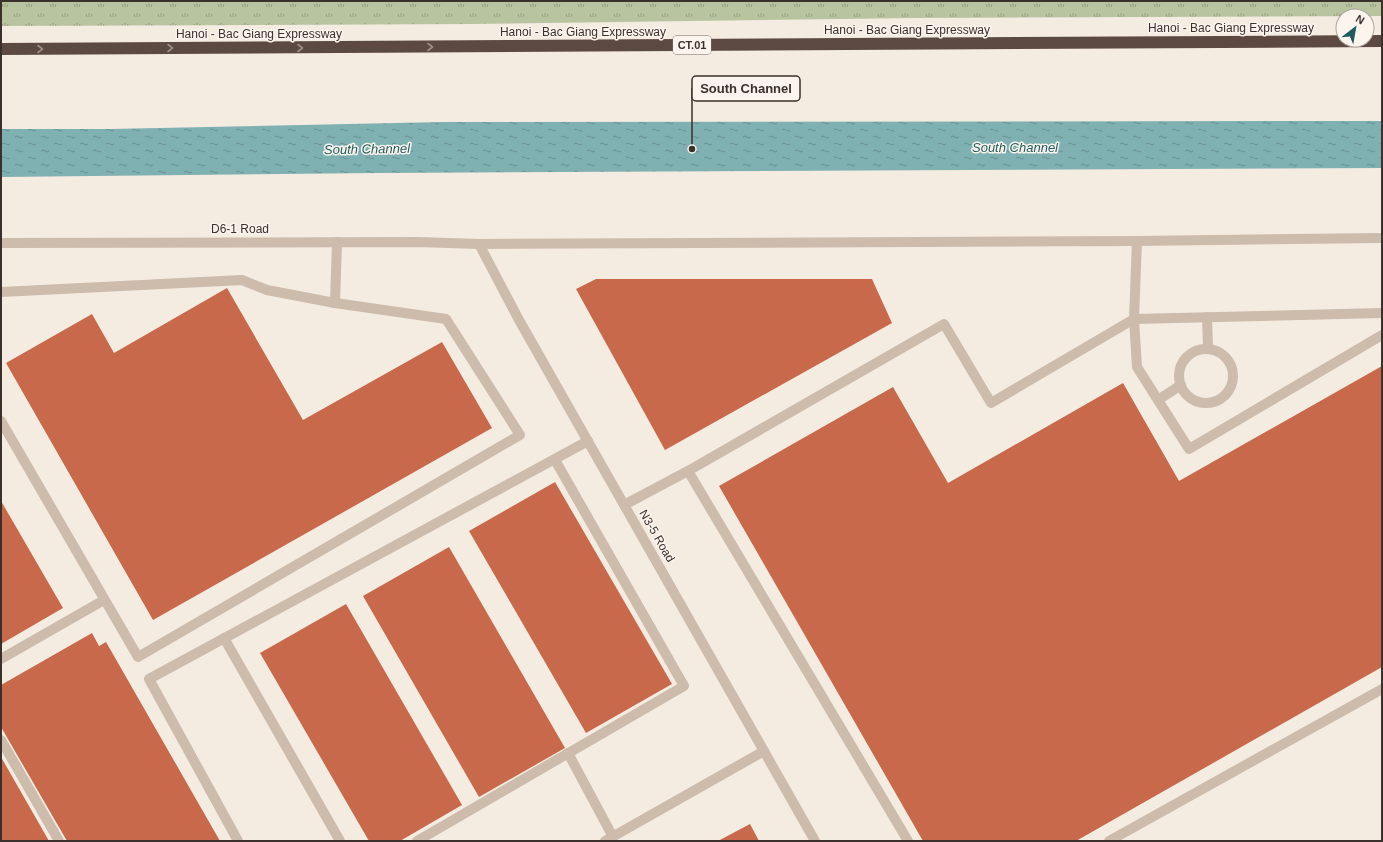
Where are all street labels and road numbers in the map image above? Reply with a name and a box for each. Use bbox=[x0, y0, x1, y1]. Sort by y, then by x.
street label: Hanoi - Bac Giang Expressway bbox=[1148, 21, 1314, 35]
street label: Hanoi - Bac Giang Expressway bbox=[824, 23, 990, 37]
street label: Hanoi - Bac Giang Expressway bbox=[500, 25, 666, 39]
street label: Hanoi - Bac Giang Expressway bbox=[176, 27, 342, 41]
road number: CT.01 bbox=[673, 36, 711, 54]
street label: D6-1 Road bbox=[211, 222, 269, 236]
street label: N3-5 Road bbox=[636, 507, 678, 565]

